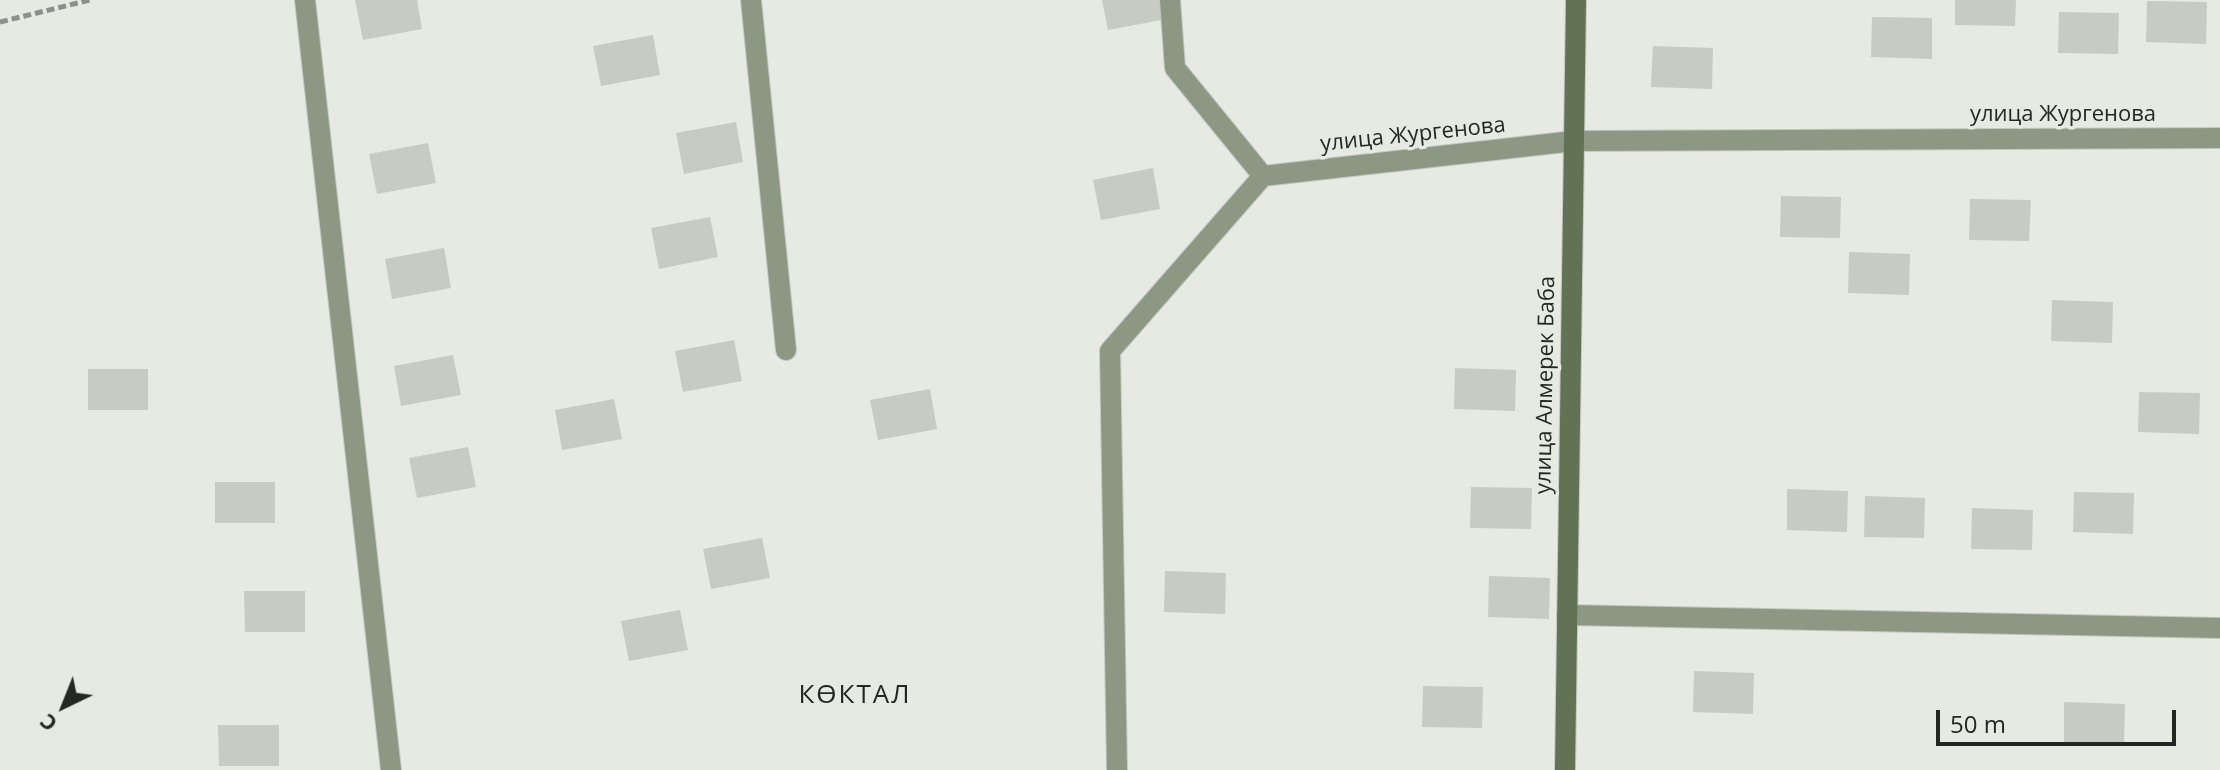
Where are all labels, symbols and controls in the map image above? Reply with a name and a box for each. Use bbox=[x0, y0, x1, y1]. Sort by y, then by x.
street label: улица Жургенова bbox=[1970, 102, 2156, 128]
street label: улица Жургенова bbox=[1319, 112, 1507, 158]
street label: улица Алмерек Баба bbox=[1531, 276, 1561, 494]
north arrow bbox=[24, 666, 104, 746]
district label: КӨКТАЛ bbox=[798, 680, 912, 712]
scale bar bbox=[1940, 694, 2180, 744]
text: 50 m bbox=[1950, 707, 2006, 740]
text: С bbox=[32, 708, 63, 739]

